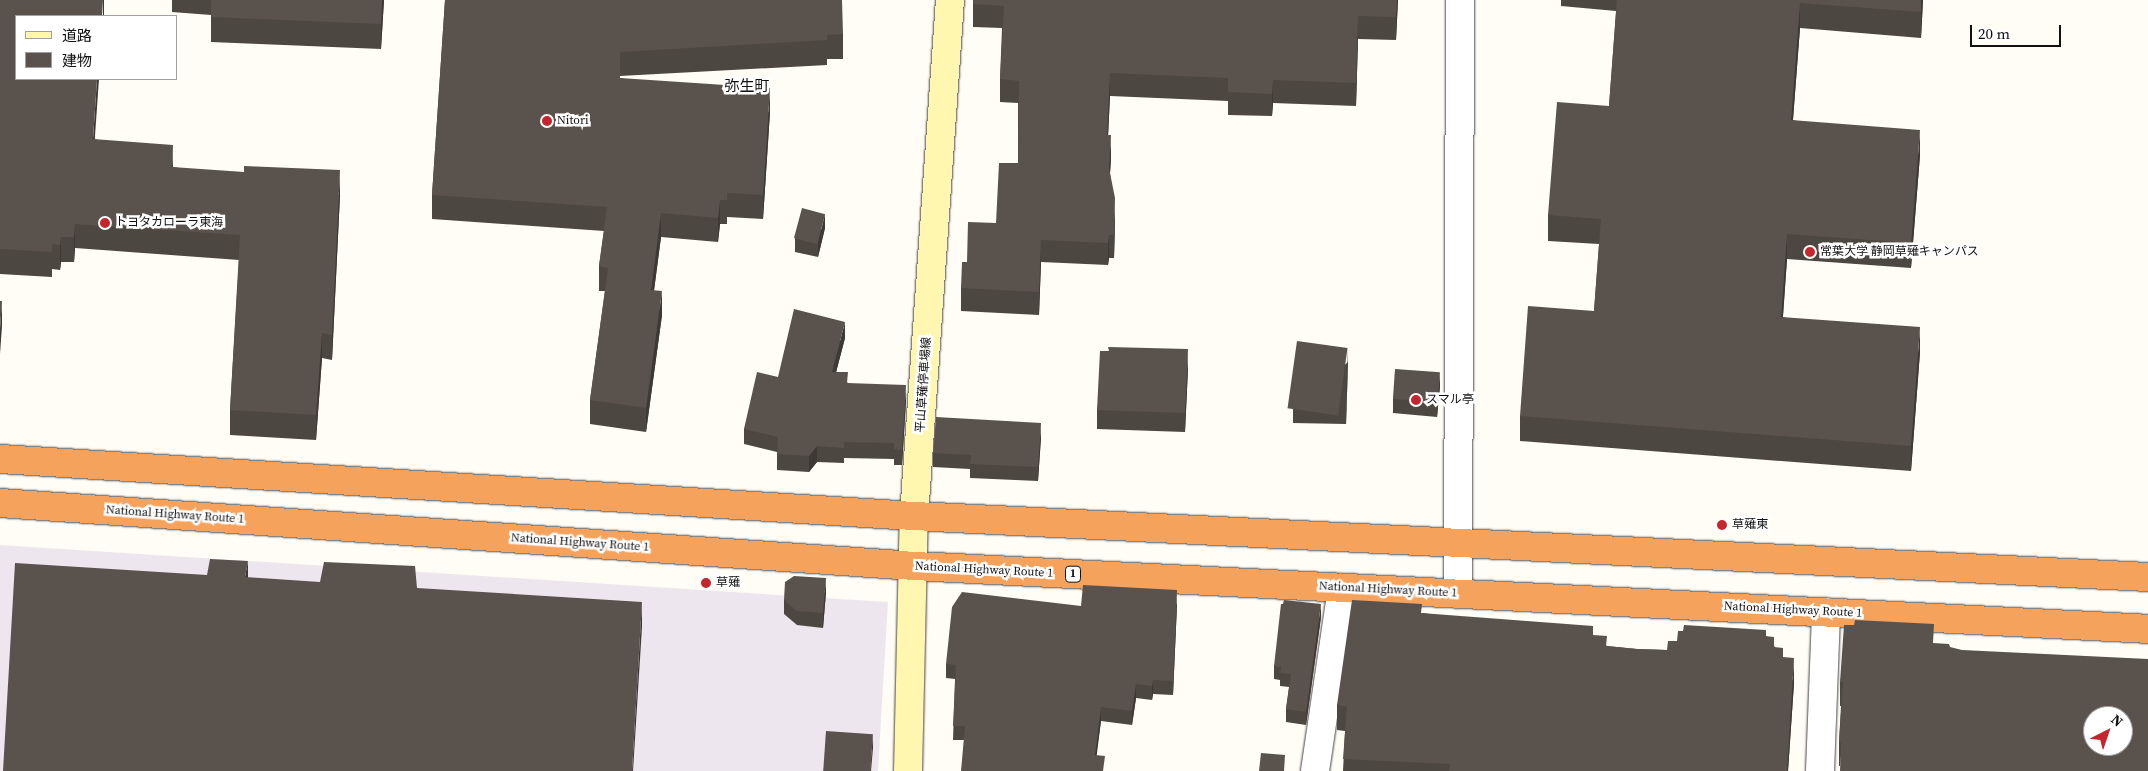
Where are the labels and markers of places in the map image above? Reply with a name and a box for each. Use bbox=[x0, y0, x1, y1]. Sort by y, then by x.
place label: Nitori bbox=[557, 114, 589, 128]
marker: Nitori bbox=[541, 115, 553, 127]
place label: トヨタカローラ東海 bbox=[115, 216, 223, 230]
marker: トヨタカローラ東海 bbox=[99, 217, 111, 229]
place label: 常葉大学 静岡草薙キャンパス bbox=[1820, 245, 1979, 259]
marker: 常葉大学 静岡草薙キャンパス bbox=[1804, 246, 1816, 258]
place label: スマル亭 bbox=[1426, 393, 1474, 407]
marker: スマル亭 bbox=[1410, 394, 1422, 406]
place label: 草薙東 bbox=[1732, 518, 1768, 532]
marker: 草薙東 bbox=[1716, 519, 1728, 531]
place label: 草薙 bbox=[716, 576, 740, 590]
marker: 草薙 bbox=[700, 577, 712, 589]

